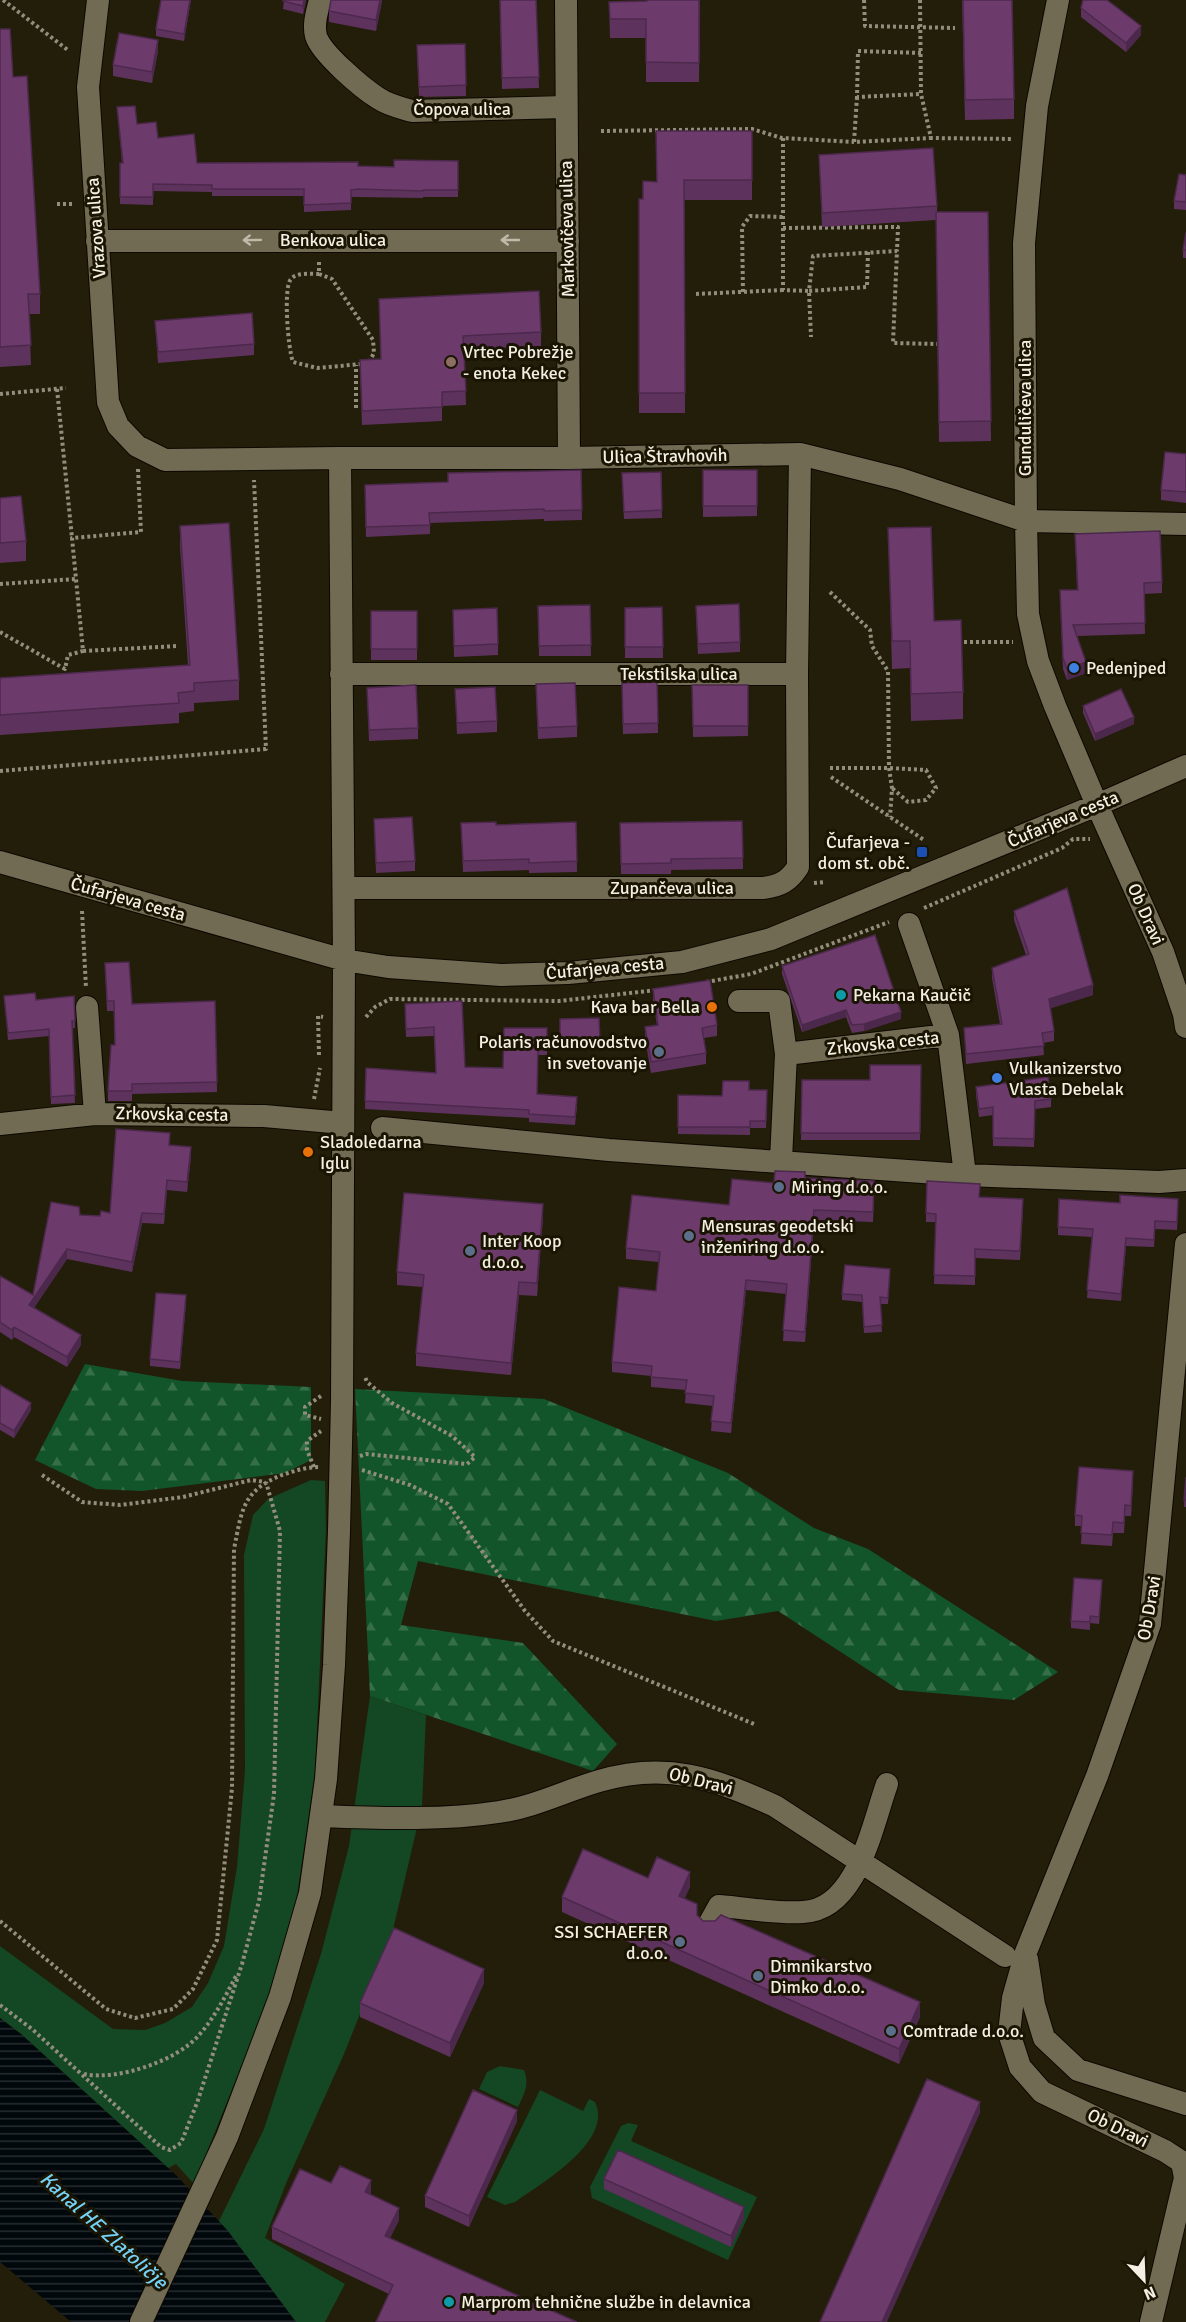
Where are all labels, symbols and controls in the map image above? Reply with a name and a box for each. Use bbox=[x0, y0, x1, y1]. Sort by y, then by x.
street label: Čopova ulica bbox=[413, 98, 511, 120]
street label: Markovičeva ulica bbox=[555, 160, 579, 298]
street label: Vrazova ulica bbox=[81, 177, 111, 279]
street label: Benkova ulica bbox=[280, 229, 386, 251]
one-way arrow bbox=[242, 234, 262, 246]
one-way arrow bbox=[500, 235, 520, 246]
street label: Gunduličeva ulica bbox=[1014, 340, 1036, 476]
place label: Vrtec Pobrežje - enota Kekec bbox=[463, 341, 573, 384]
marker: Vrtec Pobrežje - enota Kekec bbox=[444, 355, 458, 369]
street label: Ulica Štravhovih bbox=[602, 444, 728, 468]
place label: Pedenjped bbox=[1086, 657, 1166, 679]
marker: Pedenjped bbox=[1067, 661, 1081, 675]
street label: Tekstilska ulica bbox=[620, 663, 738, 685]
street label: Čufarjeva cesta bbox=[1004, 786, 1122, 852]
place label: Čufarjeva - dom st. obč. bbox=[818, 831, 910, 874]
marker: Čufarjeva - dom st. obč. bbox=[915, 845, 929, 859]
street label: Čufarjeva cesta bbox=[68, 872, 188, 926]
street label: Zupančeva ulica bbox=[610, 877, 734, 899]
street label: Ob Dravi bbox=[1123, 880, 1169, 948]
street label: Čufarjeva cesta bbox=[545, 952, 665, 984]
place label: Pekarna Kaučič bbox=[853, 984, 971, 1006]
marker: Pekarna Kaučič bbox=[834, 988, 848, 1002]
place label: Kava bar Bella bbox=[591, 996, 700, 1018]
marker: Kava bar Bella bbox=[705, 1000, 719, 1014]
street label: Zrkovska cesta bbox=[826, 1026, 940, 1060]
place label: Polaris računovodstvo in svetovanje bbox=[478, 1031, 647, 1074]
marker: Polaris računovodstvo in svetovanje bbox=[652, 1045, 666, 1059]
place label: Vulkanizerstvo Vlasta Debelak bbox=[1009, 1057, 1124, 1100]
marker: Vulkanizerstvo Vlasta Debelak bbox=[990, 1071, 1004, 1085]
street label: Zrkovska cesta bbox=[115, 1102, 229, 1126]
place label: Sladoledarna Iglu bbox=[320, 1131, 422, 1174]
marker: Sladoledarna Iglu bbox=[301, 1145, 315, 1159]
place label: Miring d.o.o. bbox=[791, 1176, 888, 1198]
marker: Miring d.o.o. bbox=[772, 1180, 786, 1194]
place label: Mensuras geodetski inženiring d.o.o. bbox=[701, 1215, 854, 1258]
marker: Mensuras geodetski inženiring d.o.o. bbox=[682, 1229, 696, 1243]
place label: Inter Koop d.o.o. bbox=[482, 1230, 562, 1273]
marker: Inter Koop d.o.o. bbox=[463, 1244, 477, 1258]
street label: Ob Dravi bbox=[1133, 1574, 1165, 1642]
street label: Ob Dravi bbox=[667, 1762, 735, 1800]
place label: SSI SCHAEFER d.o.o. bbox=[554, 1921, 668, 1964]
marker: SSI SCHAEFER d.o.o. bbox=[673, 1935, 687, 1949]
place label: Dimnikarstvo Dimko d.o.o. bbox=[770, 1955, 872, 1998]
marker: Dimnikarstvo Dimko d.o.o. bbox=[751, 1969, 765, 1983]
place label: Comtrade d.o.o. bbox=[903, 2020, 1024, 2042]
marker: Comtrade d.o.o. bbox=[884, 2024, 898, 2038]
street label: Ob Dravi bbox=[1084, 2104, 1152, 2152]
water label: Kanal HE Zlatoličje bbox=[35, 2166, 173, 2295]
north arrow bbox=[1114, 2250, 1174, 2310]
text: N bbox=[1140, 2282, 1159, 2304]
place label: Marprom tehnične službe in delavnica bbox=[461, 2291, 751, 2313]
marker: Marprom tehnične službe in delavnica bbox=[442, 2295, 456, 2309]

